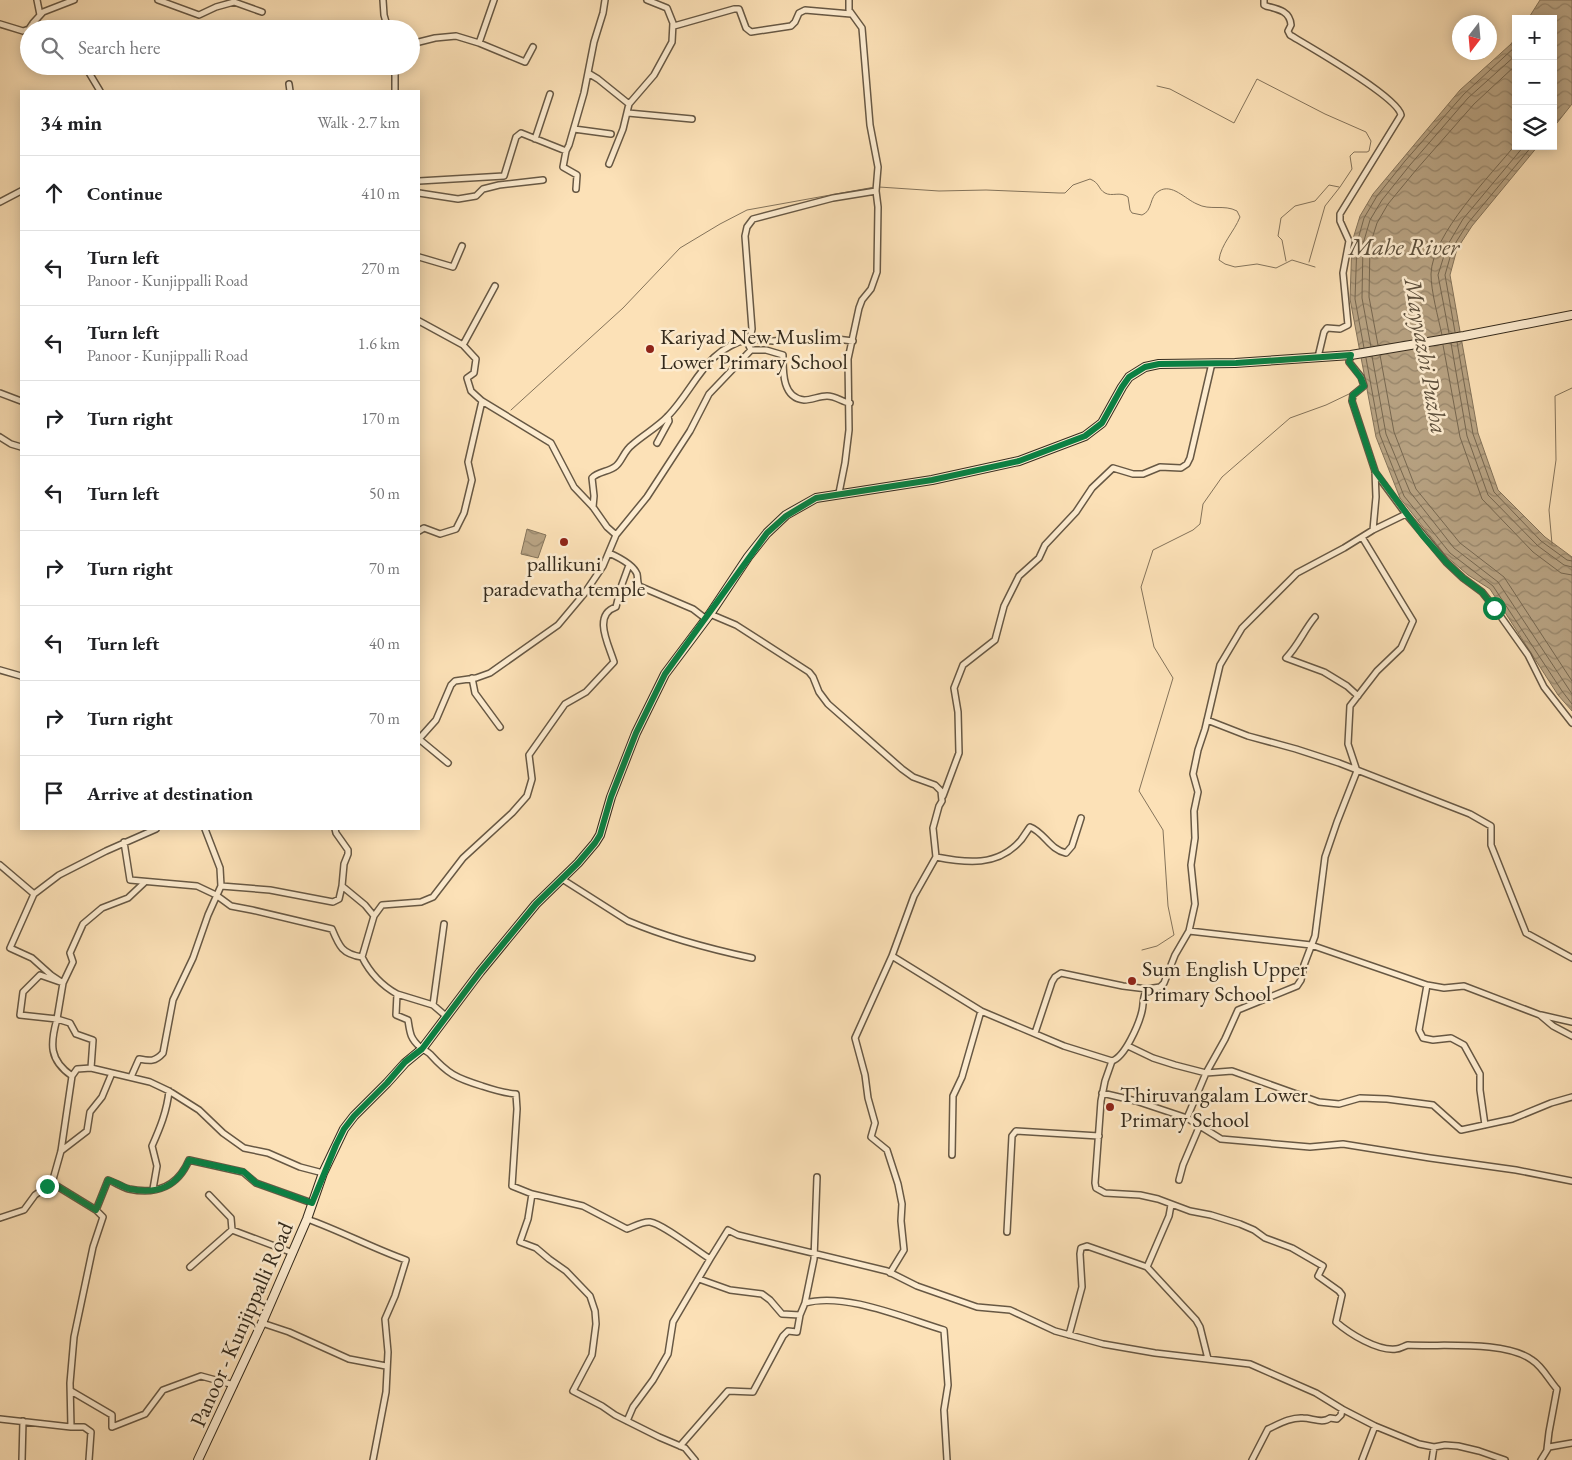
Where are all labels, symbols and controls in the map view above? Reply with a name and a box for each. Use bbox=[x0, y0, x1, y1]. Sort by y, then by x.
north arrow bbox=[1452, 15, 1497, 60]
map controls bbox=[1512, 15, 1557, 150]
button: + bbox=[1512, 15, 1557, 60]
search box bbox=[20, 20, 420, 75]
icon: search bbox=[38, 34, 66, 62]
text: Search here bbox=[78, 35, 160, 60]
button: − bbox=[1512, 60, 1557, 105]
button: layers bbox=[1512, 105, 1557, 150]
text: 34 min bbox=[40, 109, 102, 136]
text: Walk · 2.7 km bbox=[317, 112, 400, 133]
icon: ahead bbox=[40, 179, 68, 207]
text: Continue bbox=[87, 181, 162, 206]
text: 410 m bbox=[361, 183, 400, 204]
water label: Mahe River bbox=[1347, 231, 1461, 262]
text: Turn left bbox=[87, 245, 159, 270]
icon: left bbox=[40, 254, 68, 282]
text: 270 m bbox=[361, 258, 400, 279]
text: Panoor - Kunjippalli Road bbox=[87, 270, 248, 291]
water label: Mayyazhi Puzha bbox=[1397, 274, 1455, 436]
text: Turn left bbox=[87, 320, 159, 345]
place label: Kariyad New Muslim Lower Primary School bbox=[660, 322, 848, 376]
icon: left bbox=[40, 329, 68, 357]
text: 1.6 km bbox=[358, 333, 400, 354]
marker: Kariyad New Muslim Lower Primary School bbox=[644, 343, 656, 355]
text: Panoor - Kunjippalli Road bbox=[87, 345, 248, 366]
icon: right bbox=[40, 404, 68, 432]
text: Turn right bbox=[87, 406, 173, 431]
text: 170 m bbox=[361, 408, 400, 429]
icon: left bbox=[40, 479, 68, 507]
text: Turn left bbox=[87, 481, 159, 506]
text: 50 m bbox=[369, 483, 400, 504]
marker: pallikuni paradevatha temple bbox=[558, 536, 570, 548]
place label: pallikuni paradevatha temple bbox=[483, 549, 646, 603]
icon: right bbox=[40, 554, 68, 582]
text: Turn right bbox=[87, 556, 173, 581]
text: 70 m bbox=[369, 558, 400, 579]
route start bbox=[1483, 597, 1506, 620]
icon: left bbox=[40, 629, 68, 657]
text: Turn left bbox=[87, 631, 159, 656]
text: 40 m bbox=[369, 633, 400, 654]
icon: right bbox=[40, 704, 68, 732]
text: Turn right bbox=[87, 706, 173, 731]
text: 70 m bbox=[369, 708, 400, 729]
icon: arrive bbox=[40, 779, 68, 807]
text: Arrive at destination bbox=[87, 781, 253, 806]
place label: Sum English Upper Primary School bbox=[1142, 954, 1308, 1008]
marker: Sum English Upper Primary School bbox=[1126, 975, 1138, 987]
place label: Thiruvangalam Lower Primary School bbox=[1120, 1080, 1309, 1134]
marker: Thiruvangalam Lower Primary School bbox=[1104, 1101, 1116, 1113]
route end bbox=[36, 1175, 59, 1198]
street label: Panoor - Kunjippalli Road bbox=[183, 1216, 300, 1431]

